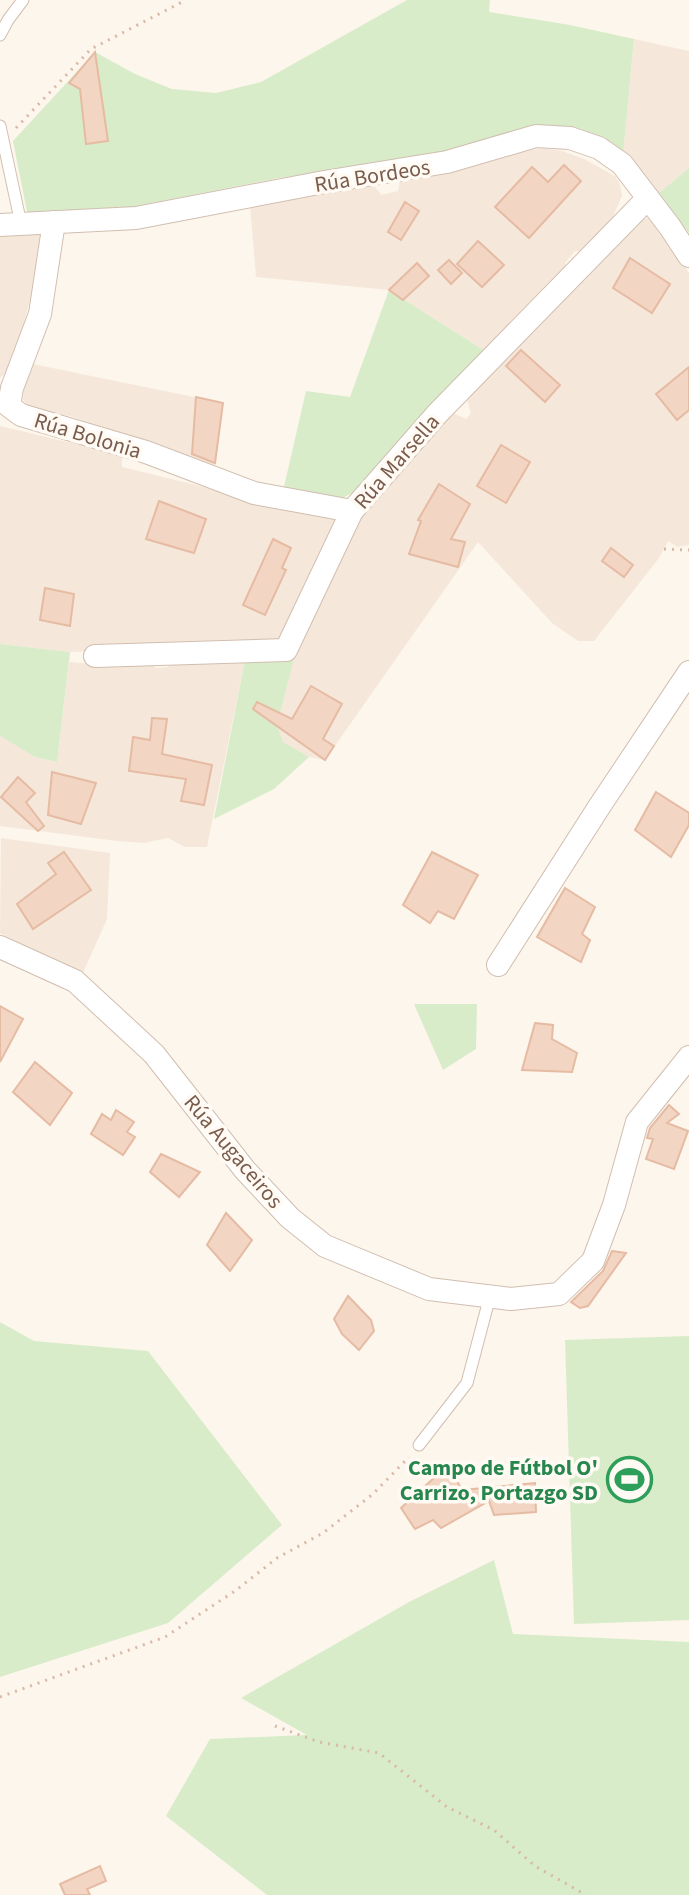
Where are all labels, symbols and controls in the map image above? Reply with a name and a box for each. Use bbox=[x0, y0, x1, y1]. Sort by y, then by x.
street label: Rúa Bordeos bbox=[312, 151, 432, 201]
street label: Rúa Bolonia bbox=[30, 404, 145, 467]
street label: Rúa Marsella bbox=[346, 407, 447, 516]
street label: Rúa Augaceiros bbox=[176, 1088, 290, 1216]
place label: Campo de Fútbol O' Carrizo, Portazgo SD bbox=[400, 1452, 598, 1509]
sports icon: Campo de Fútbol O' Carrizo, Portazgo SD bbox=[605, 1456, 653, 1504]

